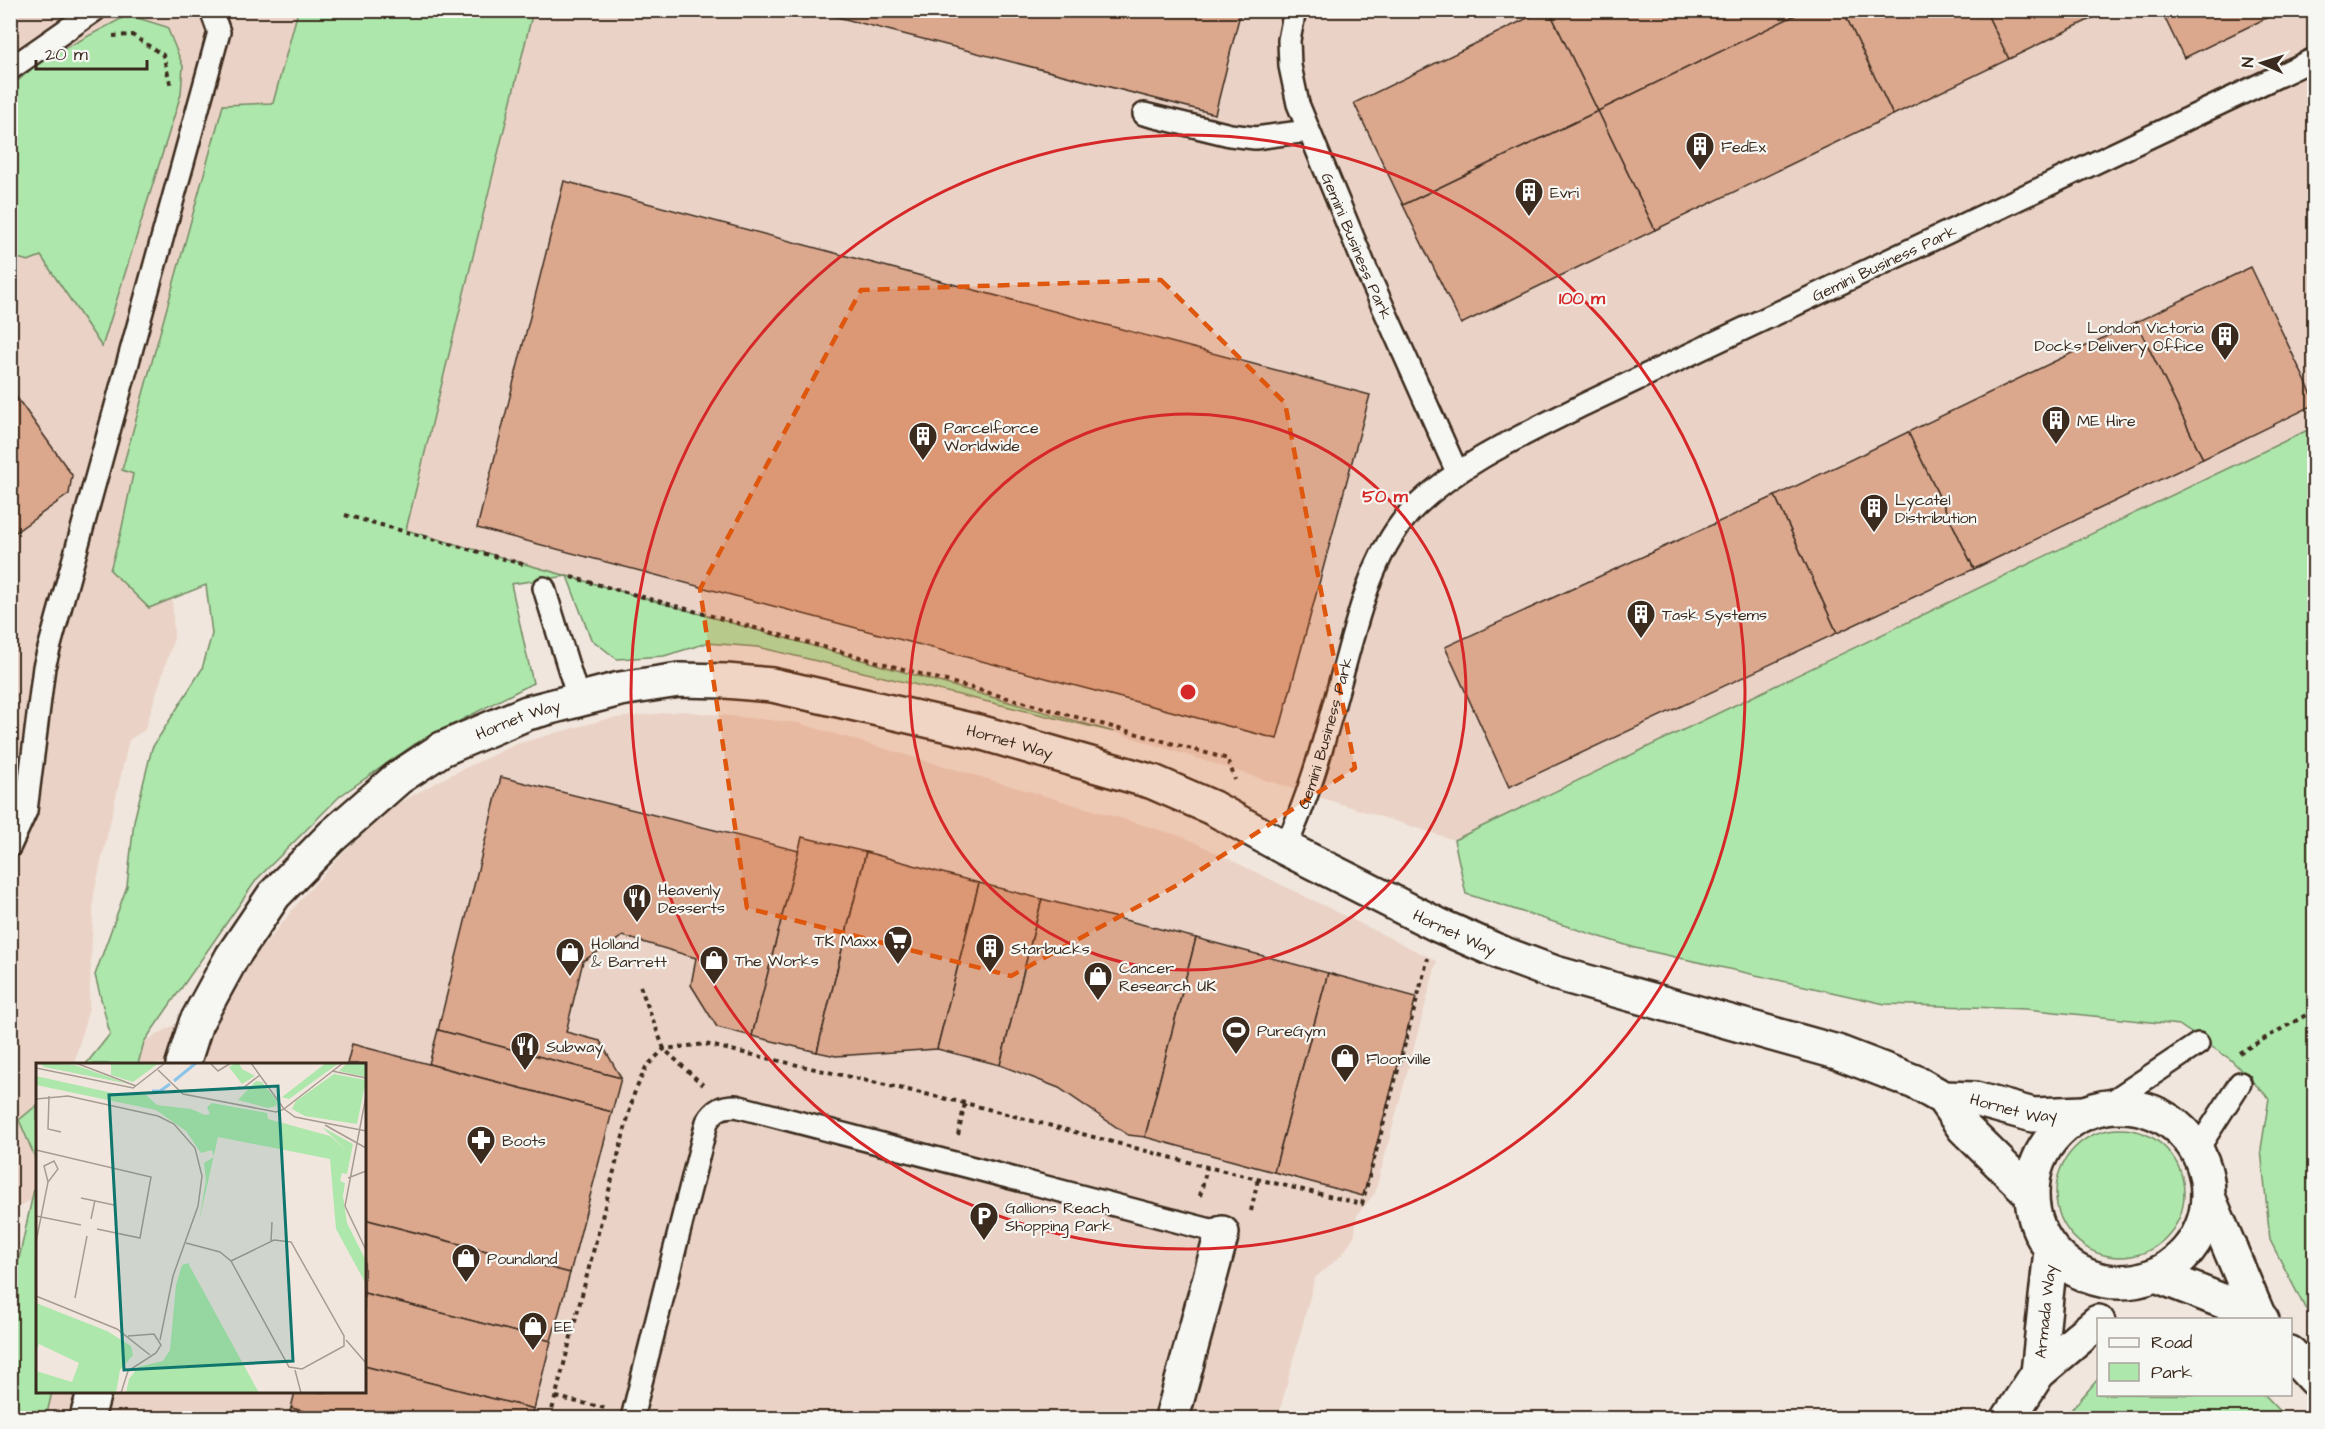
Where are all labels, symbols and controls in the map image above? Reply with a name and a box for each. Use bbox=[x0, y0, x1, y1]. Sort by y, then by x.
scale bar bbox=[36, 33, 147, 71]
north arrow bbox=[2232, 33, 2292, 93]
text: 20 m bbox=[45, 42, 88, 67]
text: N bbox=[2237, 57, 2259, 68]
building icon: FedEx bbox=[1684, 130, 1716, 172]
place label: FedEx bbox=[1721, 136, 1766, 158]
street label: Gemini Business Park bbox=[1315, 169, 1397, 323]
building icon: Evri bbox=[1513, 176, 1545, 218]
place label: Evri bbox=[1550, 182, 1580, 204]
street label: Gemini Business Park bbox=[1808, 220, 1960, 307]
text: 100 m bbox=[1559, 286, 1606, 311]
place label: London Victoria Docks Delivery Office bbox=[2034, 317, 2204, 358]
building icon: London Victoria Docks Delivery Office bbox=[2209, 320, 2241, 362]
building icon: ME Hire bbox=[2040, 404, 2072, 446]
place label: ME Hire bbox=[2077, 410, 2136, 432]
place label: Parcelforce Worldwide bbox=[944, 417, 1039, 457]
building icon: Parcelforce Worldwide bbox=[907, 420, 939, 462]
text: 50 m bbox=[1362, 484, 1409, 509]
place label: Lycatel Distribution bbox=[1895, 489, 1977, 529]
building icon: Lycatel Distribution bbox=[1858, 492, 1890, 534]
building icon: Task Systems bbox=[1625, 598, 1657, 640]
place label: Task Systems bbox=[1662, 604, 1767, 627]
street label: Gemini Business Park bbox=[1292, 655, 1358, 812]
centre of rings bbox=[1178, 682, 1198, 702]
street label: Hornet Way bbox=[472, 695, 563, 746]
street label: Hornet Way bbox=[964, 720, 1056, 766]
place label: Heavenly Desserts bbox=[658, 879, 725, 919]
restaurant icon: Heavenly Desserts bbox=[621, 882, 653, 924]
street label: Hornet Way bbox=[1409, 904, 1499, 962]
supermarket icon: TK Maxx bbox=[882, 924, 914, 966]
place label: TK Maxx bbox=[815, 930, 877, 952]
building icon: Starbucks bbox=[974, 932, 1006, 974]
place label: Holland & Barrett bbox=[591, 933, 667, 973]
shop icon: Holland & Barrett bbox=[554, 936, 586, 978]
place label: Starbucks bbox=[1011, 938, 1090, 960]
shop icon: The Works bbox=[698, 944, 730, 986]
place label: The Works bbox=[735, 950, 819, 972]
place label: Cancer Research UK bbox=[1119, 957, 1216, 997]
shop icon: Cancer Research UK bbox=[1082, 960, 1114, 1002]
sports icon: PureGym bbox=[1220, 1014, 1252, 1056]
place label: PureGym bbox=[1257, 1020, 1326, 1043]
restaurant icon: Subway bbox=[509, 1030, 541, 1072]
place label: Subway bbox=[546, 1036, 603, 1059]
shop icon: Floorville bbox=[1329, 1042, 1361, 1084]
place label: Floorville bbox=[1366, 1048, 1431, 1070]
inset map bbox=[36, 1063, 366, 1393]
street label: Hornet Way bbox=[1967, 1088, 2058, 1129]
pharmacy icon: Boots bbox=[465, 1124, 497, 1166]
place label: Boots bbox=[502, 1130, 546, 1152]
place label: Gallions Reach Shopping Park bbox=[1005, 1197, 1112, 1238]
parking icon: Gallions Reach Shopping Park bbox=[968, 1200, 1000, 1242]
shop icon: Poundland bbox=[450, 1242, 482, 1284]
place label: Poundland bbox=[487, 1248, 557, 1270]
street label: Armada Way bbox=[2030, 1263, 2062, 1360]
shop icon: EE bbox=[517, 1310, 549, 1352]
place label: EE bbox=[554, 1316, 573, 1338]
legend bbox=[2097, 1318, 2292, 1396]
text: Road bbox=[2151, 1330, 2192, 1355]
text: Park bbox=[2151, 1360, 2193, 1385]

